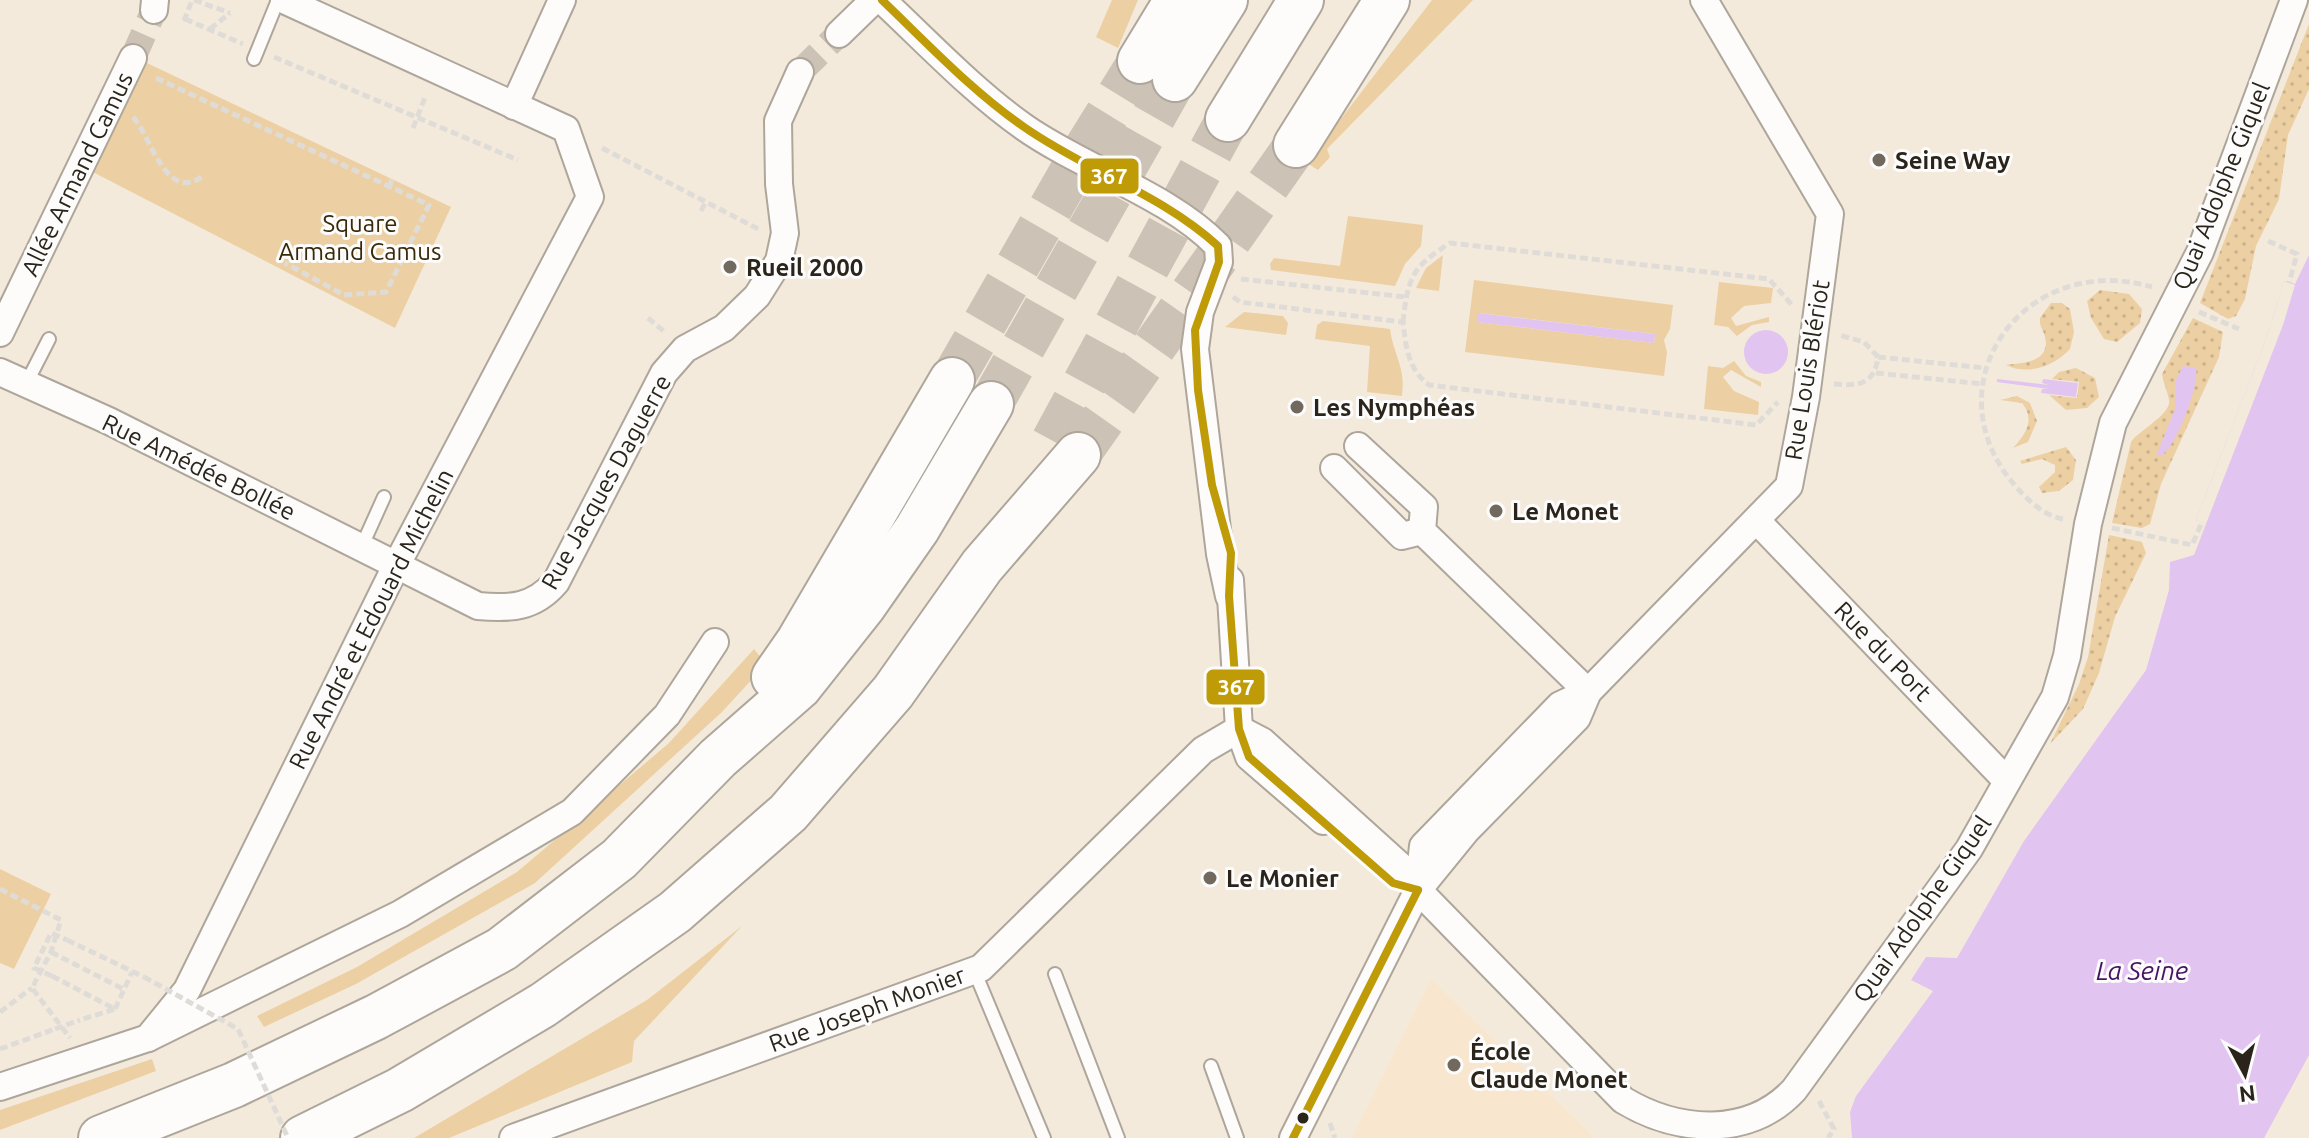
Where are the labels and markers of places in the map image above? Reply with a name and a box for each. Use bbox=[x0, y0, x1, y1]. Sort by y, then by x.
place label: Seine Way bbox=[1895, 147, 2010, 174]
marker: Seine Way bbox=[1870, 151, 1888, 169]
place label: Rueil 2000 bbox=[746, 254, 863, 281]
marker: Rueil 2000 bbox=[721, 258, 739, 276]
place label: Les Nymphéas bbox=[1313, 394, 1475, 421]
marker: Les Nymphéas bbox=[1288, 398, 1306, 416]
place label: Le Monet bbox=[1512, 498, 1619, 525]
marker: Le Monet bbox=[1487, 502, 1505, 520]
place label: Le Monier bbox=[1226, 865, 1339, 892]
marker: Le Monier bbox=[1201, 869, 1219, 887]
place label: École Claude Monet bbox=[1470, 1036, 1628, 1093]
marker: École Claude Monet bbox=[1445, 1056, 1463, 1074]
unlabelled marker bbox=[1295, 1110, 1311, 1126]

